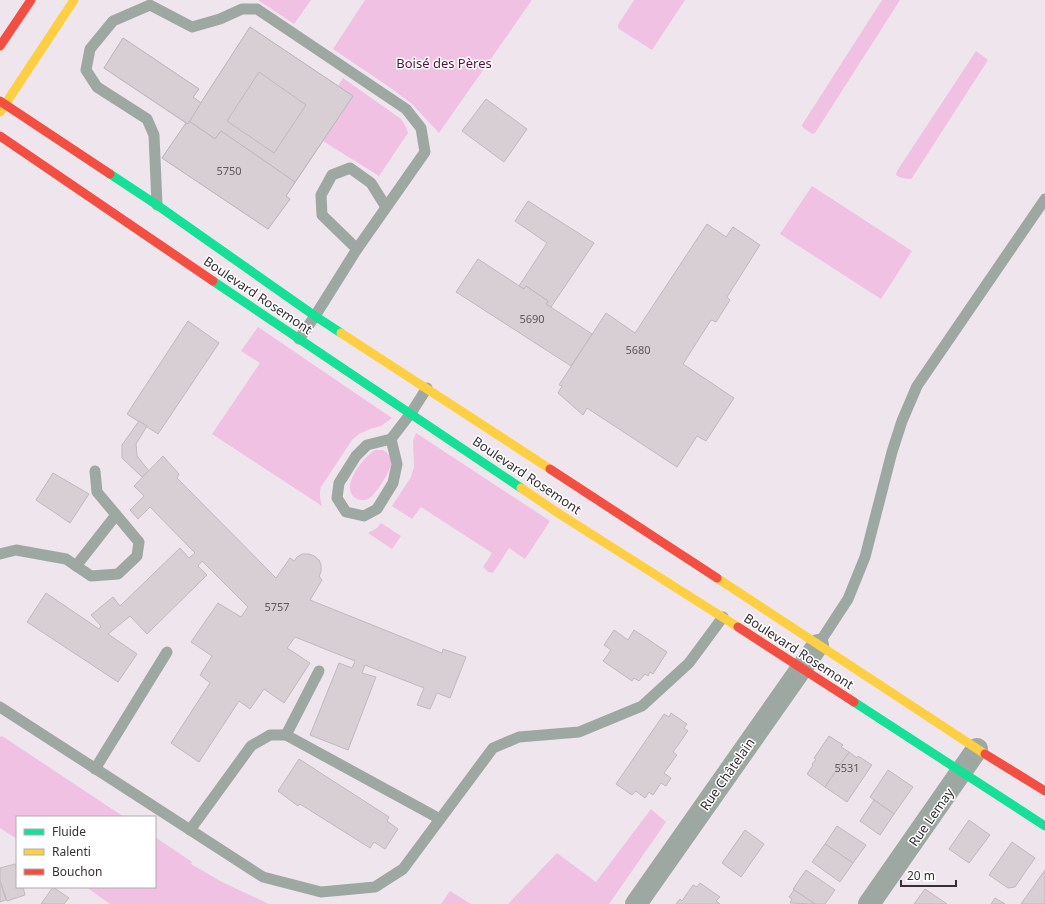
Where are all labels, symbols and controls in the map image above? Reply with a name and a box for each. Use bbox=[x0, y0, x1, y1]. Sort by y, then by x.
park label: Boisé des Pères bbox=[396, 54, 492, 72]
house number: 5750 bbox=[216, 163, 242, 178]
street label: Boulevard Rosemont bbox=[200, 252, 316, 338]
house number: 5690 bbox=[519, 311, 545, 326]
house number: 5680 bbox=[625, 342, 651, 357]
street label: Boulevard Rosemont bbox=[469, 432, 585, 518]
house number: 5757 bbox=[264, 599, 290, 614]
street label: Boulevard Rosemont bbox=[741, 609, 858, 693]
street label: Rue Châtelain bbox=[695, 734, 759, 814]
house number: 5531 bbox=[834, 760, 860, 775]
street label: Rue Lemay bbox=[904, 784, 958, 850]
legend bbox=[16, 816, 156, 888]
text: Fluide bbox=[52, 823, 86, 840]
text: Ralenti bbox=[52, 843, 91, 860]
scale bar bbox=[901, 862, 956, 888]
text: Bouchon bbox=[52, 863, 102, 880]
text: 20 m bbox=[907, 867, 935, 884]

